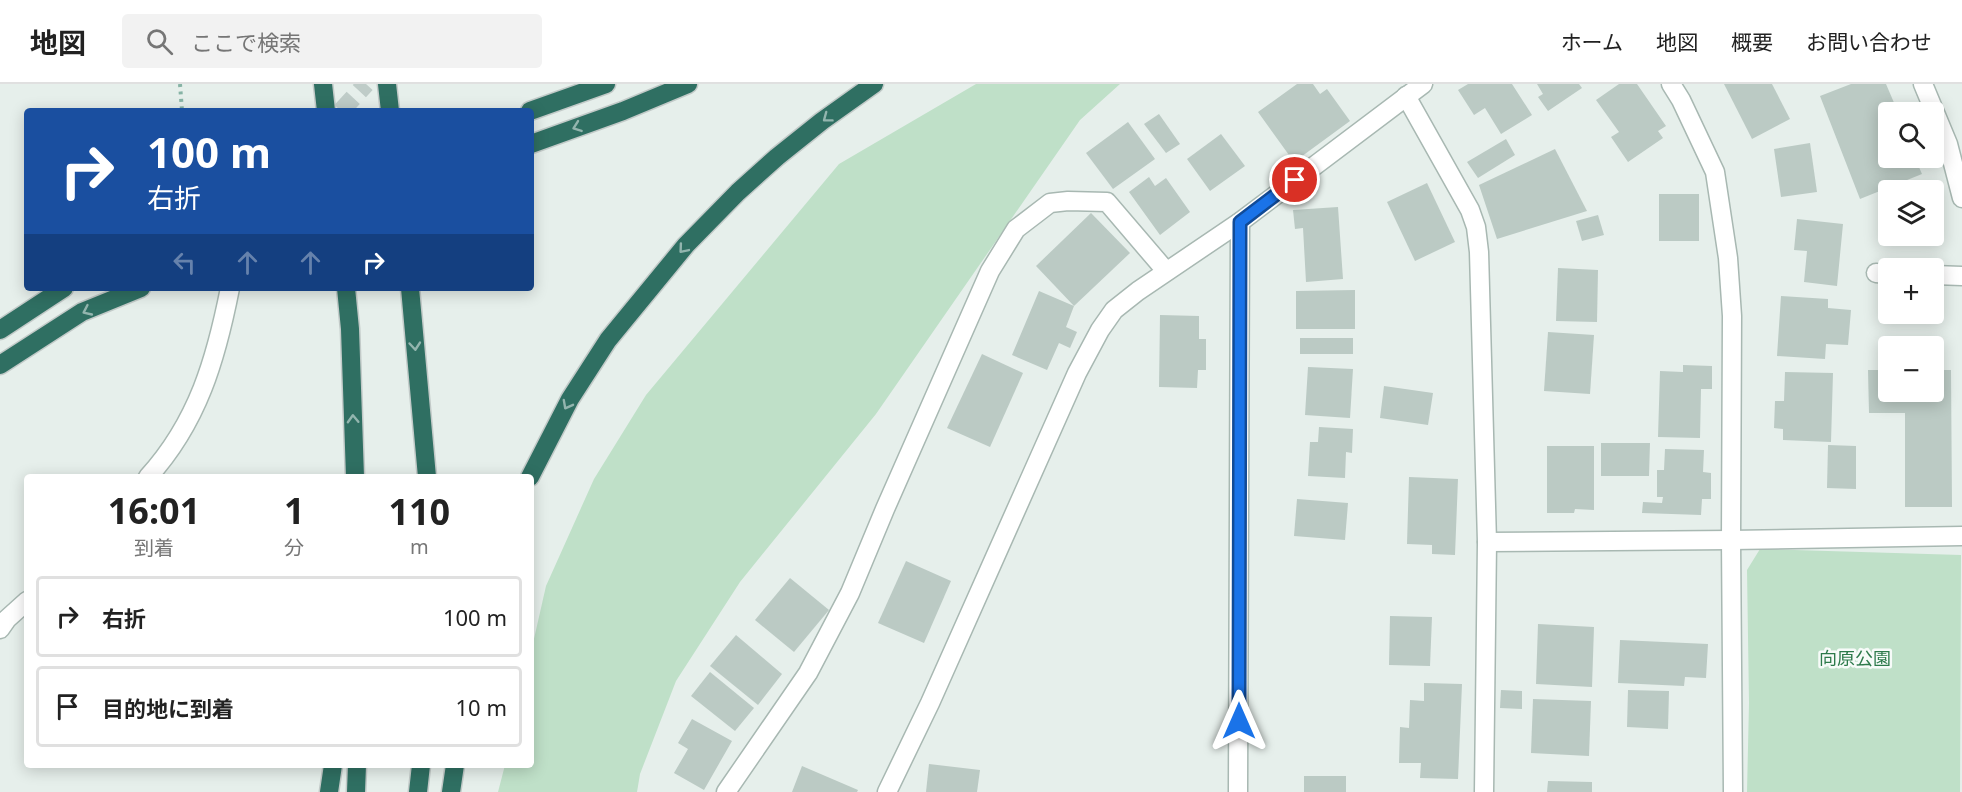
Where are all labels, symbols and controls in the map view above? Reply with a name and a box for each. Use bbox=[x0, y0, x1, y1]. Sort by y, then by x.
search box bbox=[122, 14, 542, 68]
text: 地図 bbox=[30, 23, 86, 61]
icon: search bbox=[143, 25, 176, 58]
text: ここで検索 bbox=[191, 27, 301, 57]
text: ホーム bbox=[1561, 28, 1623, 56]
text: 地図 bbox=[1656, 28, 1698, 56]
text: 概要 bbox=[1731, 28, 1773, 56]
text: お問い合わせ bbox=[1806, 28, 1932, 56]
map controls bbox=[1878, 102, 1944, 402]
button: search bbox=[1878, 102, 1944, 168]
one-way arrow bbox=[822, 111, 833, 122]
one-way arrow bbox=[572, 120, 583, 133]
text: 100 m bbox=[147, 123, 271, 180]
icon: right bbox=[48, 132, 126, 210]
pin bbox=[1269, 154, 1320, 205]
icon: arrive bbox=[1278, 163, 1311, 196]
text: 右折 bbox=[147, 179, 201, 216]
button: layers bbox=[1878, 180, 1944, 246]
one-way arrow bbox=[679, 242, 690, 253]
icon: left bbox=[168, 246, 201, 279]
icon: ahead bbox=[231, 246, 264, 279]
icon: ahead bbox=[294, 246, 327, 279]
icon: right bbox=[357, 246, 390, 279]
button: + bbox=[1878, 258, 1944, 324]
one-way arrow bbox=[83, 303, 94, 315]
button: − bbox=[1878, 336, 1944, 402]
one-way arrow bbox=[408, 342, 421, 351]
one-way arrow bbox=[563, 399, 574, 409]
one-way arrow bbox=[347, 414, 359, 423]
text: 16:01 bbox=[108, 486, 200, 535]
text: 1 bbox=[284, 486, 305, 535]
text: 110 bbox=[388, 487, 450, 536]
text: m bbox=[410, 533, 429, 560]
text: 到着 bbox=[134, 534, 174, 561]
text: 分 bbox=[284, 534, 304, 561]
icon: right bbox=[51, 600, 84, 633]
text: 100 m bbox=[443, 602, 507, 632]
text: 右折 bbox=[102, 603, 146, 633]
park label: 向原公園 bbox=[1819, 646, 1891, 670]
position arrow bbox=[1207, 689, 1271, 753]
icon: arrive bbox=[51, 690, 84, 723]
text: 10 m bbox=[456, 692, 507, 722]
text: 目的地に到着 bbox=[102, 693, 234, 723]

